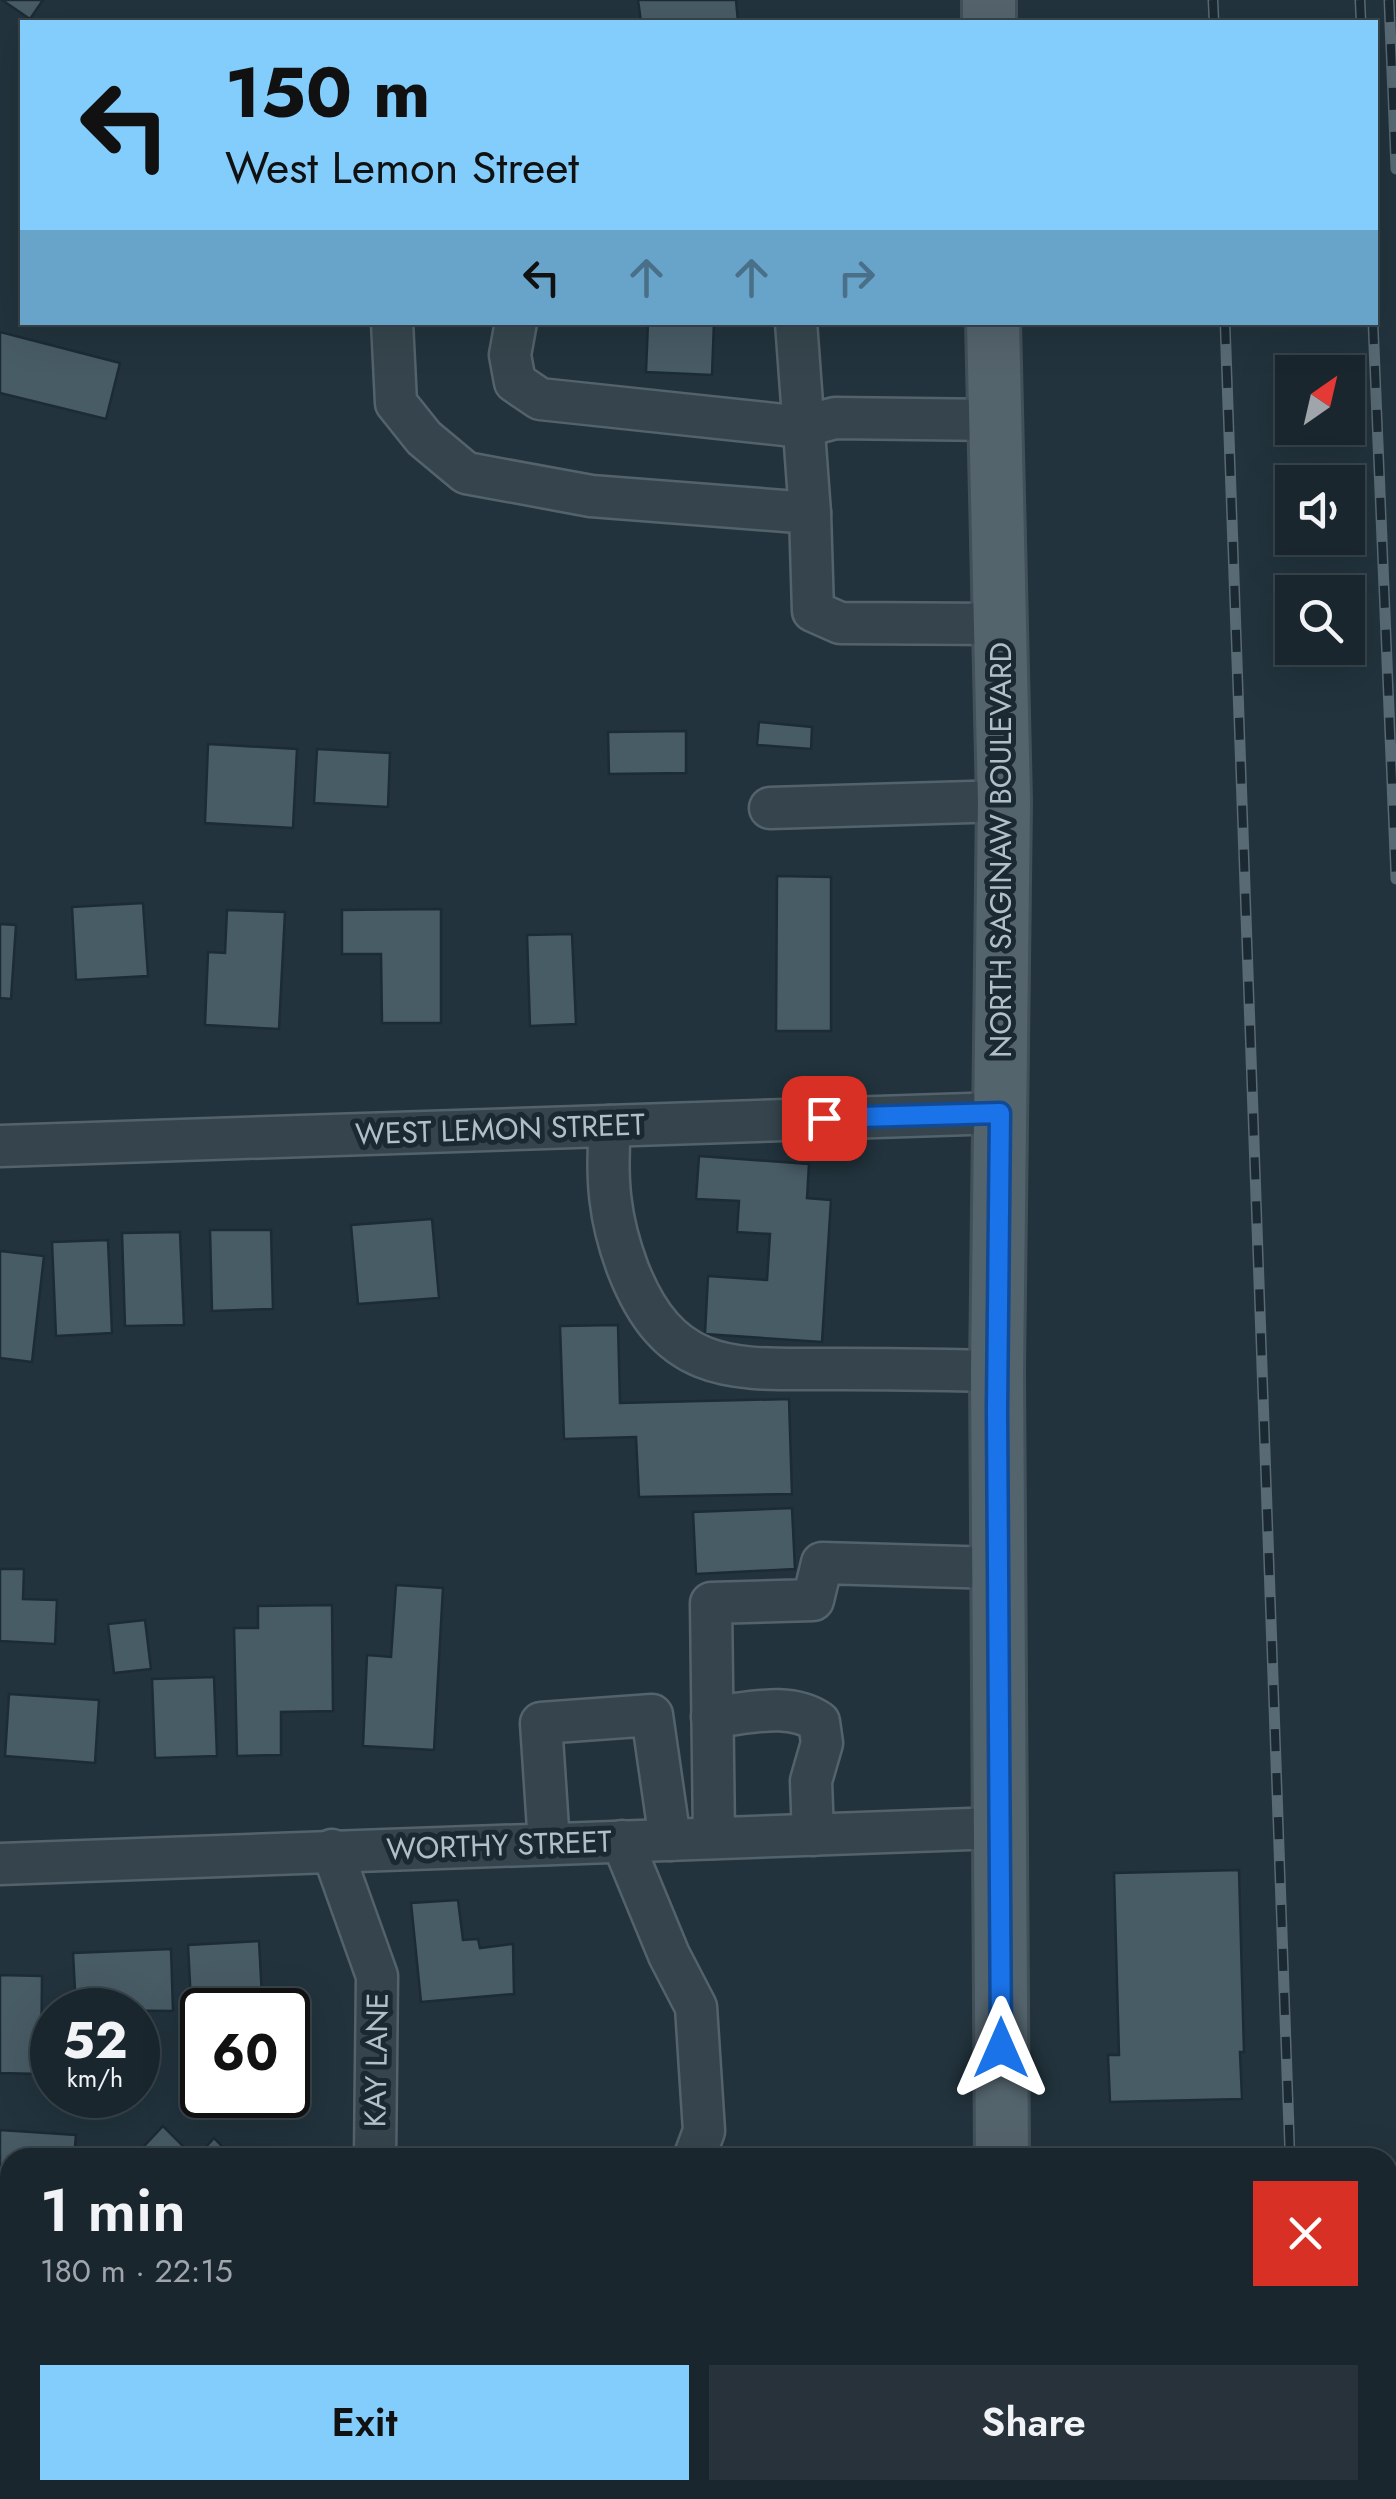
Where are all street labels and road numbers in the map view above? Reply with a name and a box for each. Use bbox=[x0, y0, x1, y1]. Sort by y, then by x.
street label: NORTH SAGINAW BOULEVARD bbox=[979, 642, 1022, 1058]
street label: WEST LEMON STREET bbox=[354, 1102, 646, 1156]
street label: WORTHY STREET bbox=[386, 1820, 612, 1870]
street label: KAY LANE bbox=[353, 1992, 399, 2128]

